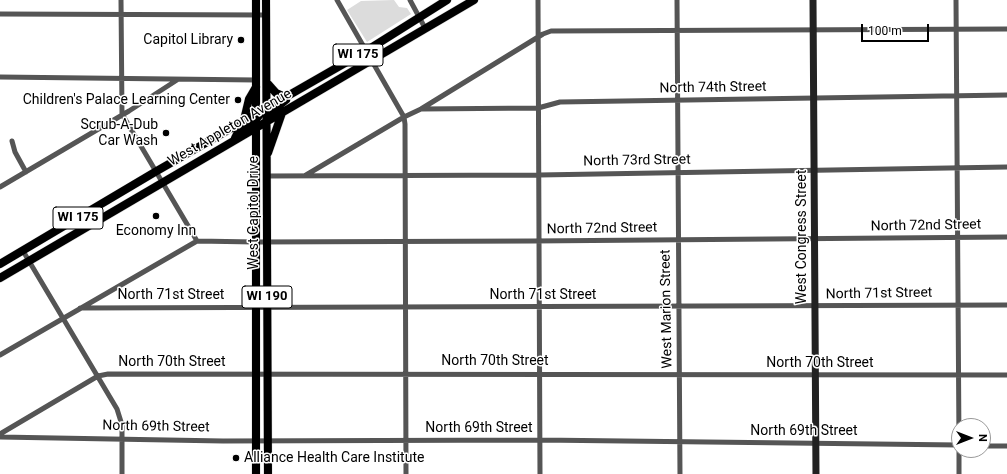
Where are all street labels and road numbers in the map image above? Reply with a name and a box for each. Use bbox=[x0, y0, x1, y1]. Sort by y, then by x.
road number: WI 175 bbox=[333, 44, 383, 66]
street label: North 74th Street bbox=[659, 79, 767, 97]
street label: West Appleton Avenue bbox=[165, 86, 295, 170]
street label: North 73rd Street bbox=[583, 152, 691, 170]
street label: West Capitol Drive bbox=[246, 156, 262, 270]
street label: West Congress Street bbox=[794, 170, 810, 304]
road number: WI 175 bbox=[53, 207, 103, 229]
street label: North 72nd Street bbox=[871, 217, 981, 235]
street label: North 72nd Street bbox=[547, 220, 657, 238]
street label: West Marion Street bbox=[658, 249, 676, 369]
street label: North 71st Street bbox=[825, 285, 933, 303]
road number: WI 190 bbox=[242, 286, 292, 308]
street label: North 71st Street bbox=[118, 287, 224, 303]
street label: North 71st Street bbox=[490, 287, 596, 303]
street label: North 70th Street bbox=[441, 353, 549, 369]
street label: North 70th Street bbox=[118, 354, 226, 370]
street label: North 70th Street bbox=[766, 355, 874, 371]
street label: North 69th Street bbox=[102, 418, 210, 436]
street label: North 69th Street bbox=[425, 420, 533, 436]
street label: North 69th Street bbox=[750, 423, 858, 439]

